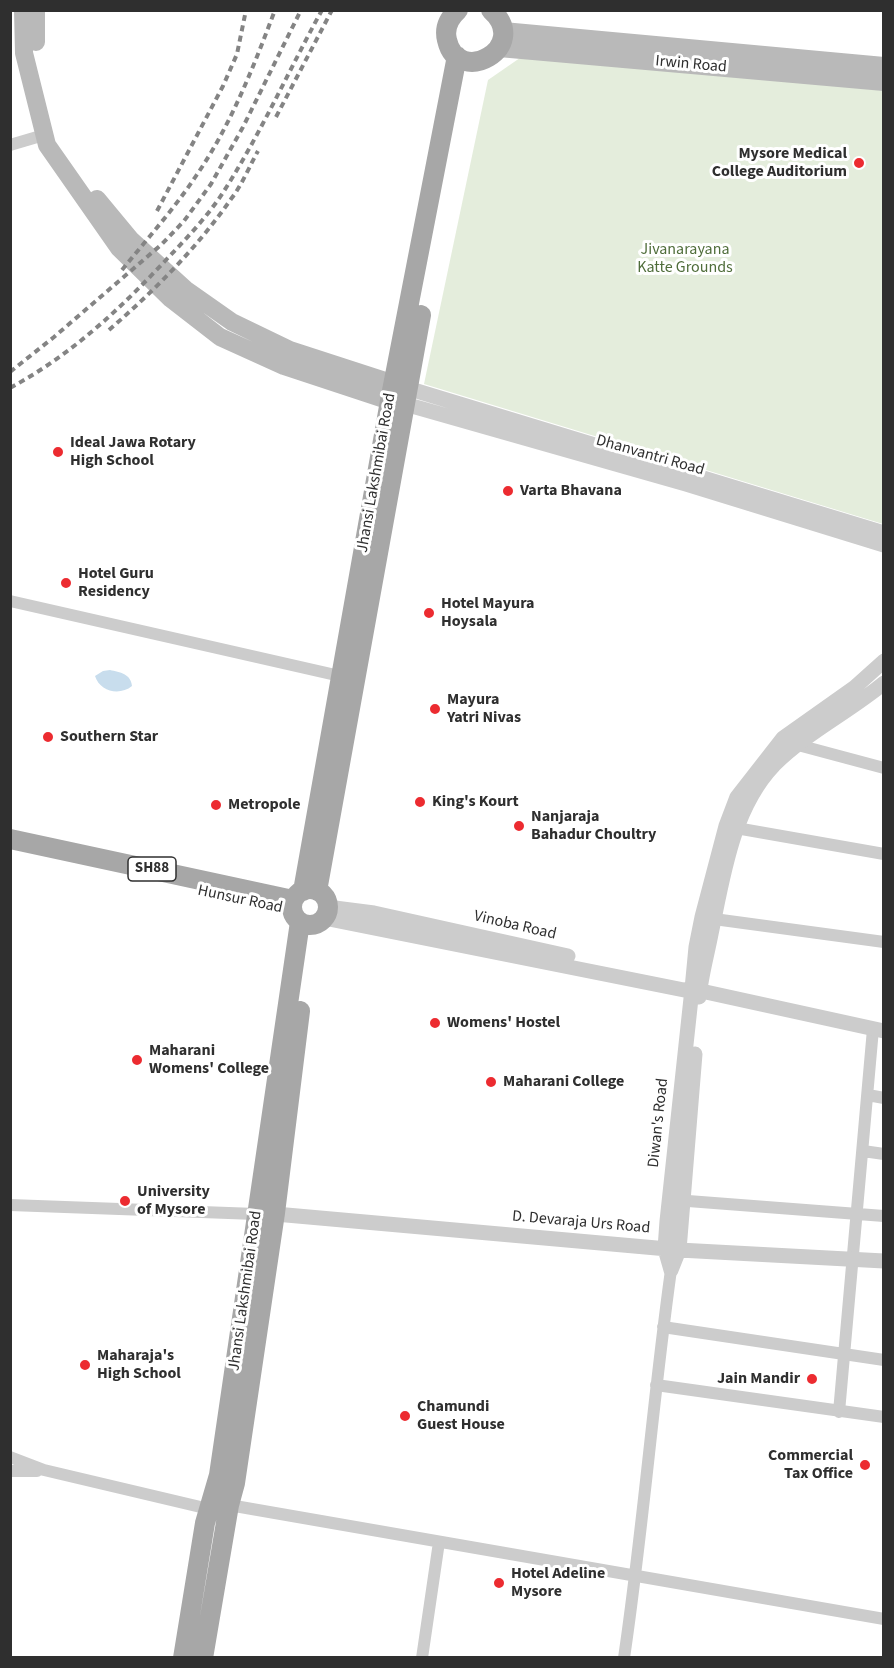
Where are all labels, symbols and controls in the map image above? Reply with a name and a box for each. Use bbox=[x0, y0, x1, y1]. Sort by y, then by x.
street label: Irwin Road bbox=[654, 52, 728, 78]
place label: Mysore Medical College Auditorium bbox=[712, 144, 847, 182]
marker: Mysore Medical College Auditorium bbox=[852, 156, 866, 170]
park label: Jivanarayana Katte Grounds bbox=[637, 240, 733, 278]
street label: Jhansi Lakshmibai Road bbox=[354, 392, 400, 554]
street label: Dhanvantri Road bbox=[594, 431, 706, 481]
place label: Ideal Jawa Rotary High School bbox=[70, 433, 196, 471]
marker: Ideal Jawa Rotary High School bbox=[51, 445, 65, 459]
place label: Varta Bhavana bbox=[520, 481, 622, 501]
marker: Varta Bhavana bbox=[501, 484, 515, 498]
place label: Hotel Guru Residency bbox=[78, 564, 154, 602]
marker: Hotel Guru Residency bbox=[59, 576, 73, 590]
place label: Hotel Mayura Hoysala bbox=[441, 594, 535, 632]
marker: Hotel Mayura Hoysala bbox=[422, 606, 436, 620]
place label: Mayura Yatri Nivas bbox=[447, 690, 521, 728]
marker: Mayura Yatri Nivas bbox=[428, 702, 442, 716]
place label: Southern Star bbox=[60, 727, 158, 747]
marker: Southern Star bbox=[41, 730, 55, 744]
place label: King's Kourt bbox=[432, 792, 519, 812]
place label: Metropole bbox=[228, 795, 300, 815]
marker: King's Kourt bbox=[413, 795, 427, 809]
marker: Metropole bbox=[209, 798, 223, 812]
place label: Nanjaraja Bahadur Choultry bbox=[531, 807, 656, 845]
marker: Nanjaraja Bahadur Choultry bbox=[512, 819, 526, 833]
road number: SH88 bbox=[128, 857, 176, 881]
street label: Hunsur Road bbox=[196, 882, 284, 918]
street label: Vinoba Road bbox=[472, 907, 558, 945]
place label: Womens' Hostel bbox=[447, 1013, 560, 1033]
marker: Womens' Hostel bbox=[428, 1016, 442, 1030]
place label: Maharani Womens' College bbox=[149, 1041, 269, 1079]
marker: Maharani Womens' College bbox=[130, 1053, 144, 1067]
place label: Maharani College bbox=[503, 1072, 624, 1092]
marker: Maharani College bbox=[484, 1075, 498, 1089]
street label: Diwan's Road bbox=[645, 1077, 673, 1169]
place label: University of Mysore bbox=[137, 1182, 210, 1220]
marker: University of Mysore bbox=[118, 1194, 132, 1208]
street label: D. Devaraja Urs Road bbox=[511, 1207, 651, 1239]
street label: Jhansi Lakshmibai Road bbox=[225, 1210, 267, 1372]
place label: Maharaja's High School bbox=[97, 1346, 181, 1384]
marker: Maharaja's High School bbox=[78, 1358, 92, 1372]
place label: Jain Mandir bbox=[717, 1369, 800, 1389]
marker: Jain Mandir bbox=[805, 1372, 819, 1386]
place label: Chamundi Guest House bbox=[417, 1397, 505, 1435]
marker: Chamundi Guest House bbox=[398, 1409, 412, 1423]
place label: Commercial Tax Office bbox=[768, 1446, 853, 1484]
marker: Commercial Tax Office bbox=[858, 1458, 872, 1472]
place label: Hotel Adeline Mysore bbox=[511, 1564, 605, 1602]
marker: Hotel Adeline Mysore bbox=[492, 1576, 506, 1590]

